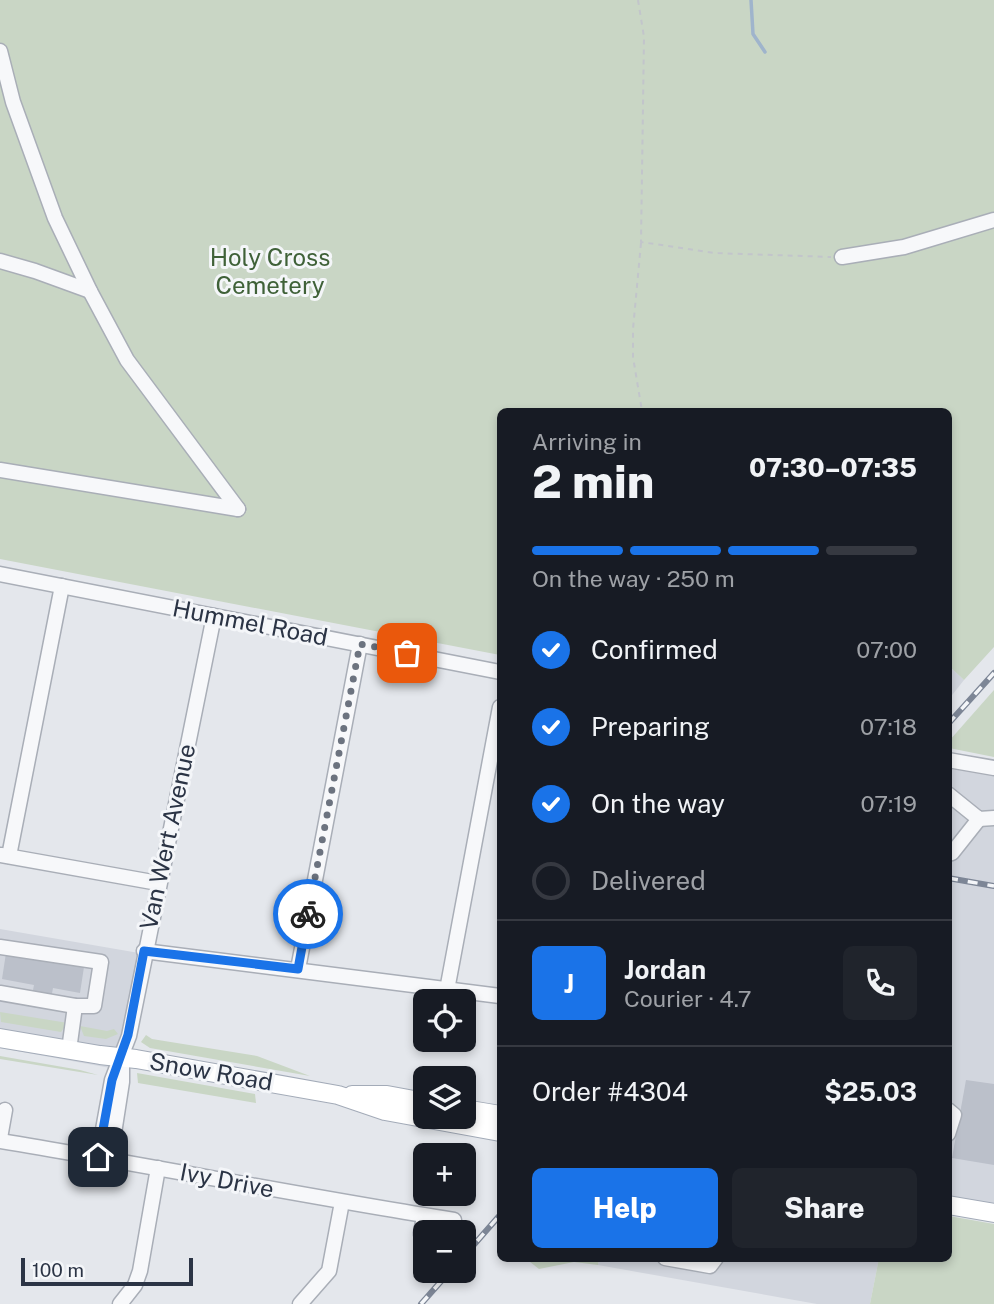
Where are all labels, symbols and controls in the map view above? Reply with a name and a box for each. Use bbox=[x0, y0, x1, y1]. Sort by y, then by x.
park label: Holy Cross Cemetery bbox=[210, 243, 330, 299]
text: Arriving in bbox=[532, 428, 642, 455]
text: 07:30–07:35 bbox=[749, 452, 917, 483]
text: 2 min bbox=[532, 454, 654, 508]
text: On the way · 250 m bbox=[532, 565, 735, 592]
street label: Hummel Road bbox=[170, 593, 330, 651]
pin bbox=[377, 623, 437, 683]
icon: check bbox=[532, 631, 570, 669]
icon: bag bbox=[388, 634, 426, 672]
text: Confirmed bbox=[591, 634, 718, 665]
text: 07:00 bbox=[856, 636, 917, 663]
icon: check bbox=[532, 708, 570, 746]
text: Preparing bbox=[591, 711, 710, 742]
text: 07:18 bbox=[860, 713, 917, 740]
street label: Van Wert Avenue bbox=[134, 741, 200, 932]
icon: check bbox=[532, 785, 570, 823]
text: On the way bbox=[591, 788, 725, 819]
text: 07:19 bbox=[861, 790, 917, 817]
text: Delivered bbox=[591, 865, 706, 896]
courier bbox=[273, 879, 343, 949]
icon: bike bbox=[289, 895, 327, 933]
button: phone bbox=[843, 946, 917, 1020]
text: Jordan bbox=[624, 954, 706, 985]
text: J bbox=[564, 968, 574, 999]
text: Courier · 4.7 bbox=[624, 985, 752, 1012]
map controls bbox=[413, 989, 476, 1283]
button: locate bbox=[413, 989, 476, 1052]
street label: Snow Road bbox=[147, 1046, 275, 1096]
button: layers bbox=[413, 1066, 476, 1129]
text: Order #4304 bbox=[532, 1076, 688, 1107]
text: $25.03 bbox=[824, 1076, 917, 1107]
pin bbox=[68, 1127, 128, 1187]
icon: home bbox=[79, 1138, 117, 1176]
button: + bbox=[413, 1143, 476, 1206]
street label: Ivy Drive bbox=[178, 1157, 277, 1203]
button: Help bbox=[532, 1168, 718, 1248]
button: Share bbox=[732, 1168, 917, 1248]
button: − bbox=[413, 1220, 476, 1283]
scale bar bbox=[21, 1255, 192, 1287]
text: 100 m bbox=[32, 1259, 84, 1281]

